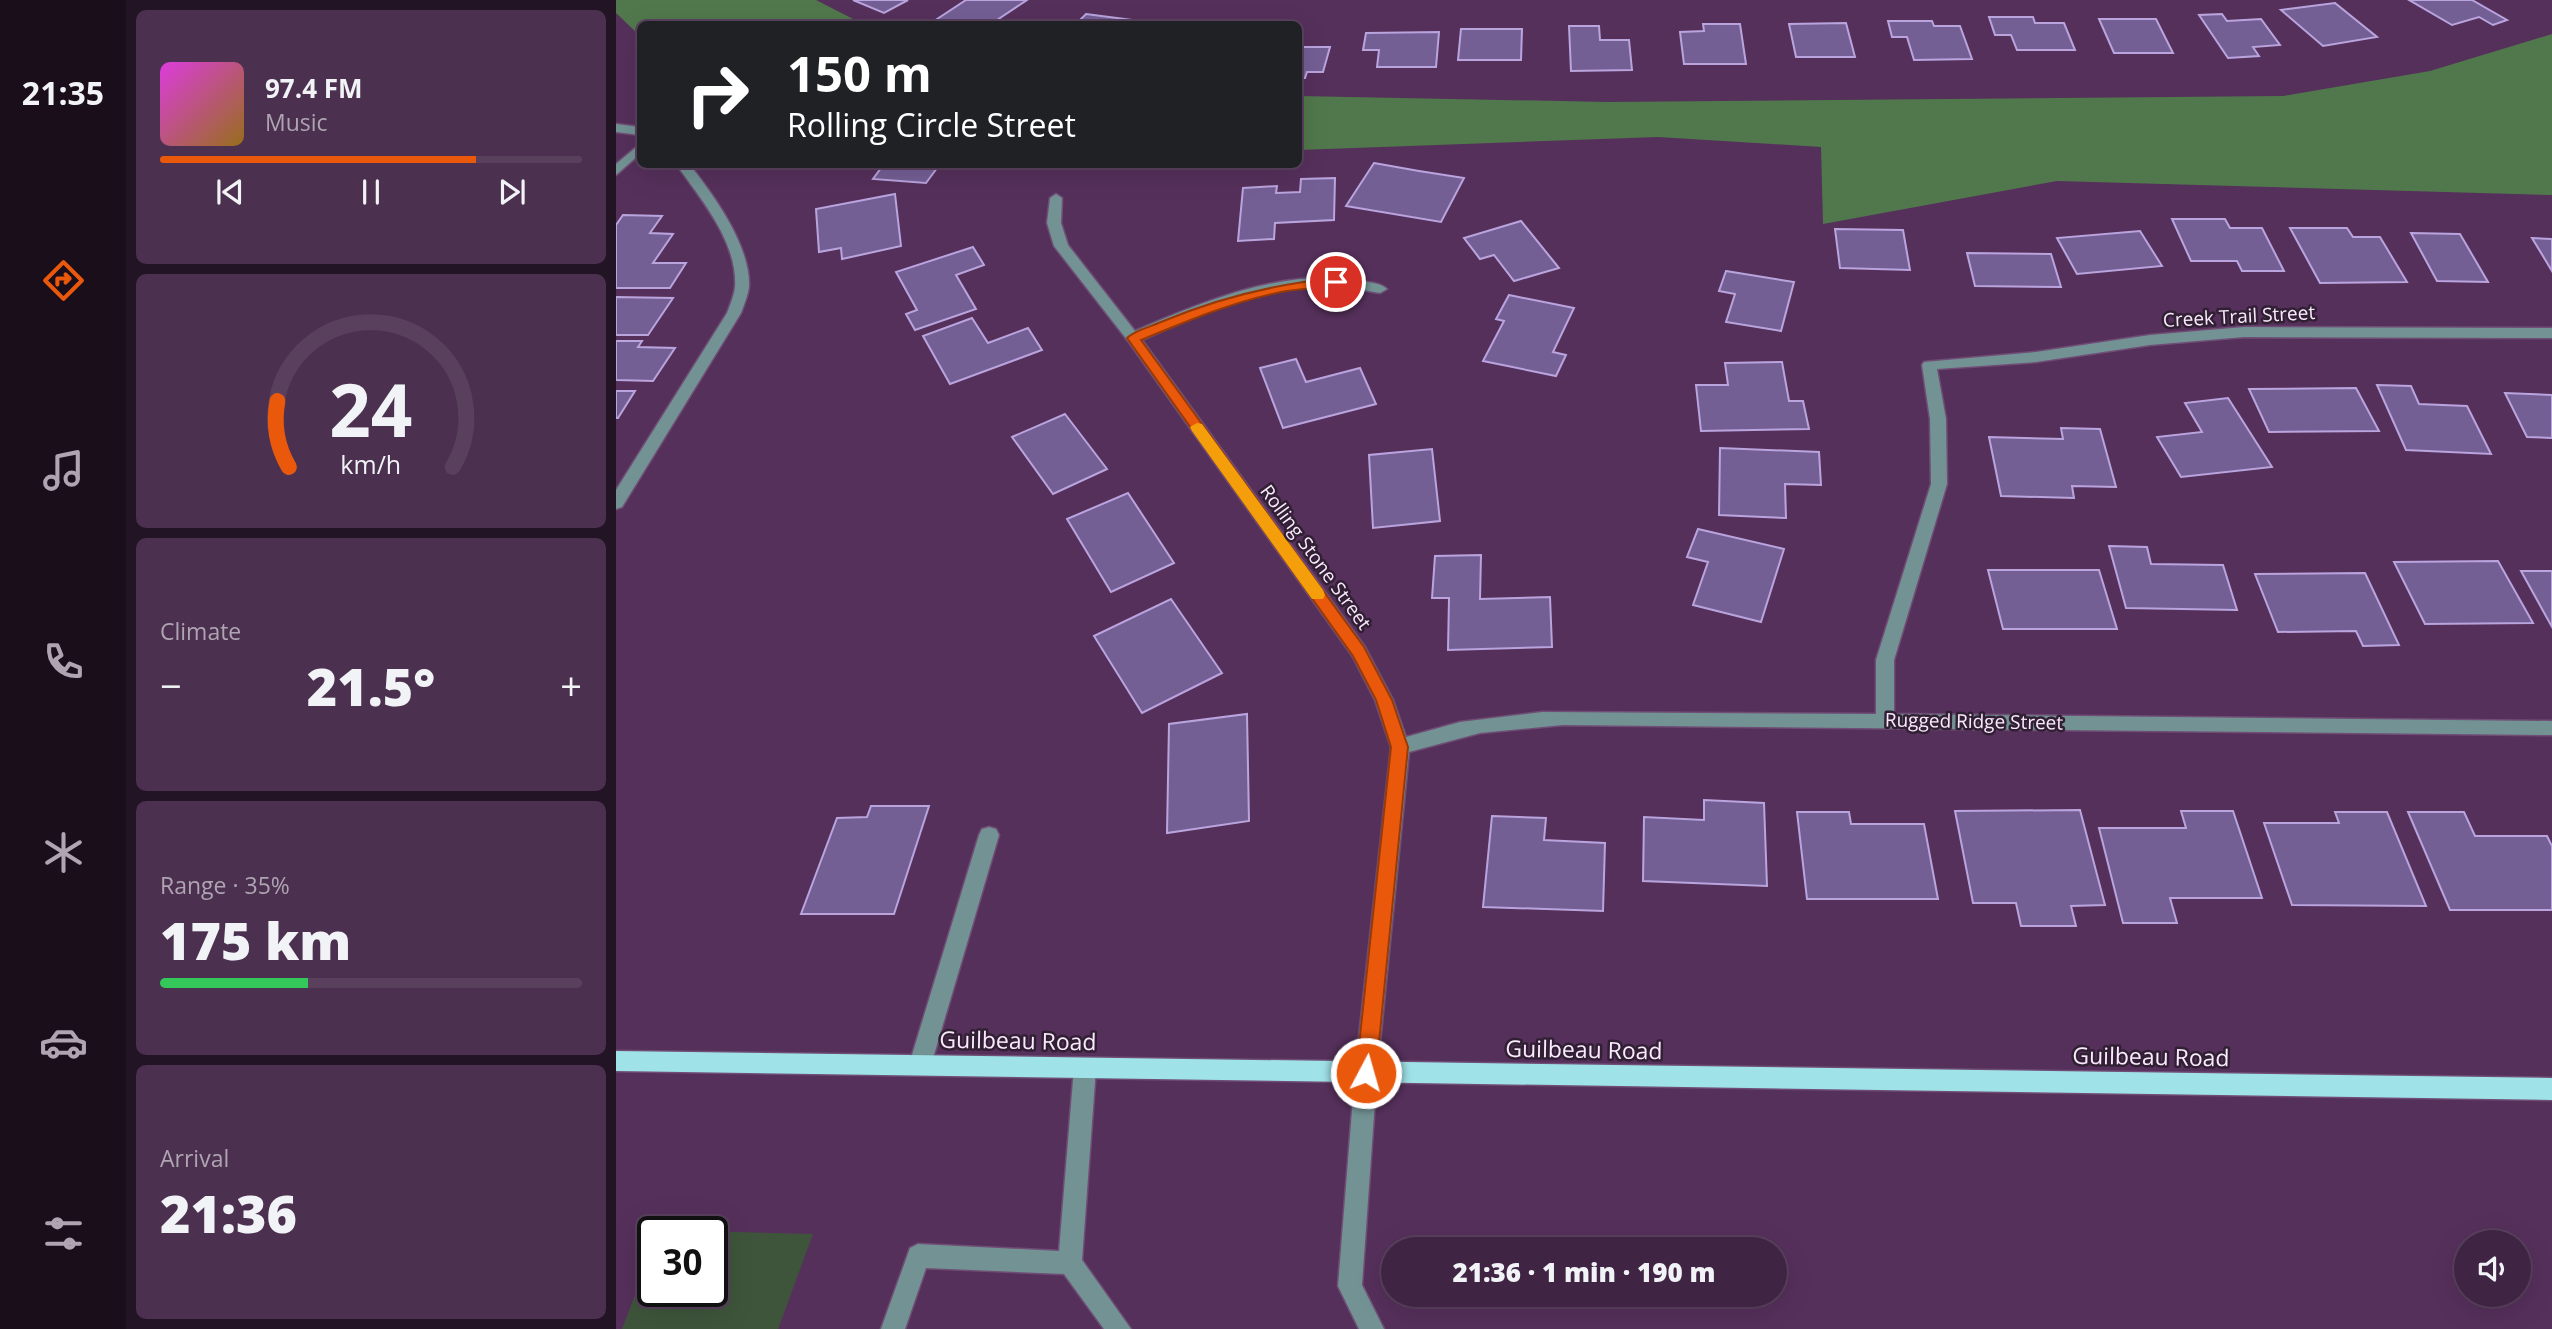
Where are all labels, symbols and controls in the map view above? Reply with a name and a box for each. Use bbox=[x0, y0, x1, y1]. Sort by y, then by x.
text: 150 m bbox=[787, 40, 932, 106]
icon: right bbox=[672, 49, 763, 140]
text: 97.4 FM bbox=[265, 70, 363, 106]
text: 21:35 bbox=[22, 71, 104, 114]
text: Rolling Circle Street bbox=[787, 103, 1076, 146]
text: Music bbox=[265, 106, 328, 138]
icon: previous bbox=[211, 173, 249, 211]
icon: pause bbox=[352, 173, 390, 211]
icon: next bbox=[493, 173, 531, 211]
pin bbox=[1306, 252, 1366, 312]
icon: directions bbox=[39, 256, 88, 305]
icon: arrive bbox=[1317, 263, 1355, 301]
street label: Creek Trail Street bbox=[2162, 299, 2316, 333]
text: 24 bbox=[329, 359, 413, 458]
icon: music bbox=[39, 446, 88, 495]
text: km/h bbox=[341, 446, 401, 480]
street label: Rolling Stone Street bbox=[1255, 479, 1378, 635]
text: Climate bbox=[160, 615, 241, 647]
icon: phone bbox=[39, 637, 88, 686]
text: 21.5° bbox=[307, 650, 435, 721]
text: − bbox=[160, 659, 182, 711]
text: + bbox=[560, 659, 582, 711]
street label: Rugged Ridge Street bbox=[1885, 706, 2064, 736]
icon: climate bbox=[39, 828, 88, 877]
text: Range · 35% bbox=[160, 869, 290, 901]
text: 175 km bbox=[160, 904, 351, 975]
icon: car bbox=[39, 1018, 88, 1067]
street label: Guilbeau Road bbox=[939, 1023, 1097, 1057]
street label: Guilbeau Road bbox=[1505, 1032, 1663, 1066]
position arrow bbox=[1329, 1036, 1403, 1110]
street label: Guilbeau Road bbox=[2072, 1039, 2230, 1073]
text: Arrival bbox=[160, 1142, 229, 1174]
text: 21:36 bbox=[160, 1177, 297, 1248]
icon: filters bbox=[39, 1209, 88, 1258]
speed limit sign: 30 bbox=[637, 1216, 728, 1307]
map controls bbox=[2454, 1230, 2531, 1307]
button: sound bbox=[2454, 1230, 2531, 1307]
text: 21:36 · 1 min · 190 m bbox=[1453, 1254, 1715, 1290]

